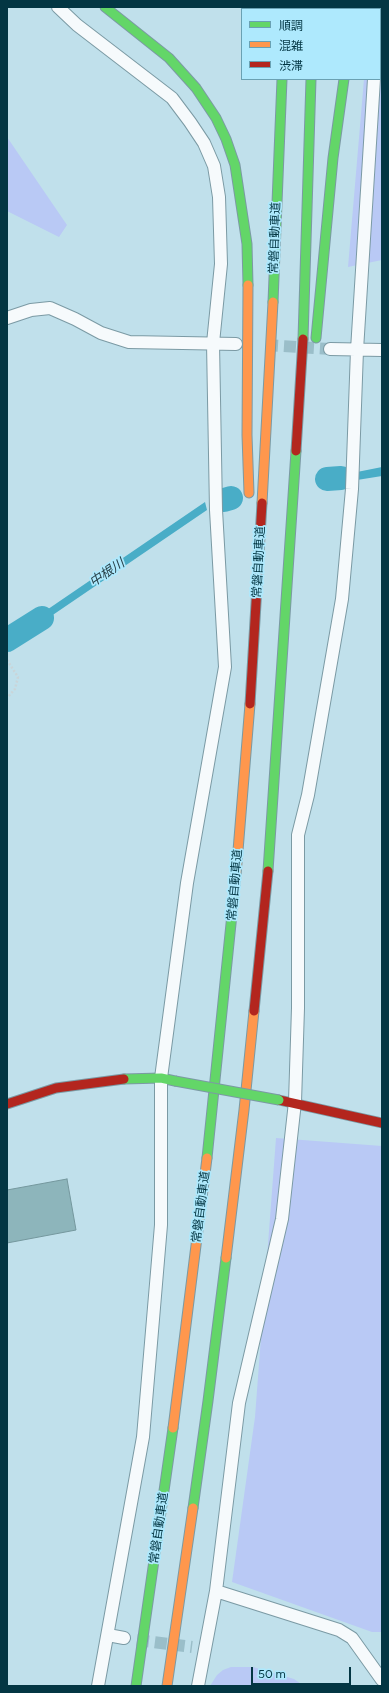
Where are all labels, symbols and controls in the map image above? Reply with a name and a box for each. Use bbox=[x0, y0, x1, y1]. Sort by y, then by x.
legend bbox=[241, 8, 381, 80]
text: 順調 bbox=[279, 19, 303, 33]
text: 混雑 bbox=[279, 39, 303, 53]
text: 渋滞 bbox=[279, 59, 303, 73]
street label: 常磐自動車道 bbox=[267, 202, 283, 274]
street label: 常磐自動車道 bbox=[250, 526, 268, 598]
water label: 中根川 bbox=[86, 556, 128, 590]
street label: 常磐自動車道 bbox=[225, 849, 245, 921]
street label: 常磐自動車道 bbox=[189, 1170, 213, 1244]
street label: 常磐自動車道 bbox=[147, 1491, 171, 1565]
scale bar bbox=[253, 1659, 353, 1685]
text: 50 m bbox=[258, 1667, 286, 1681]

